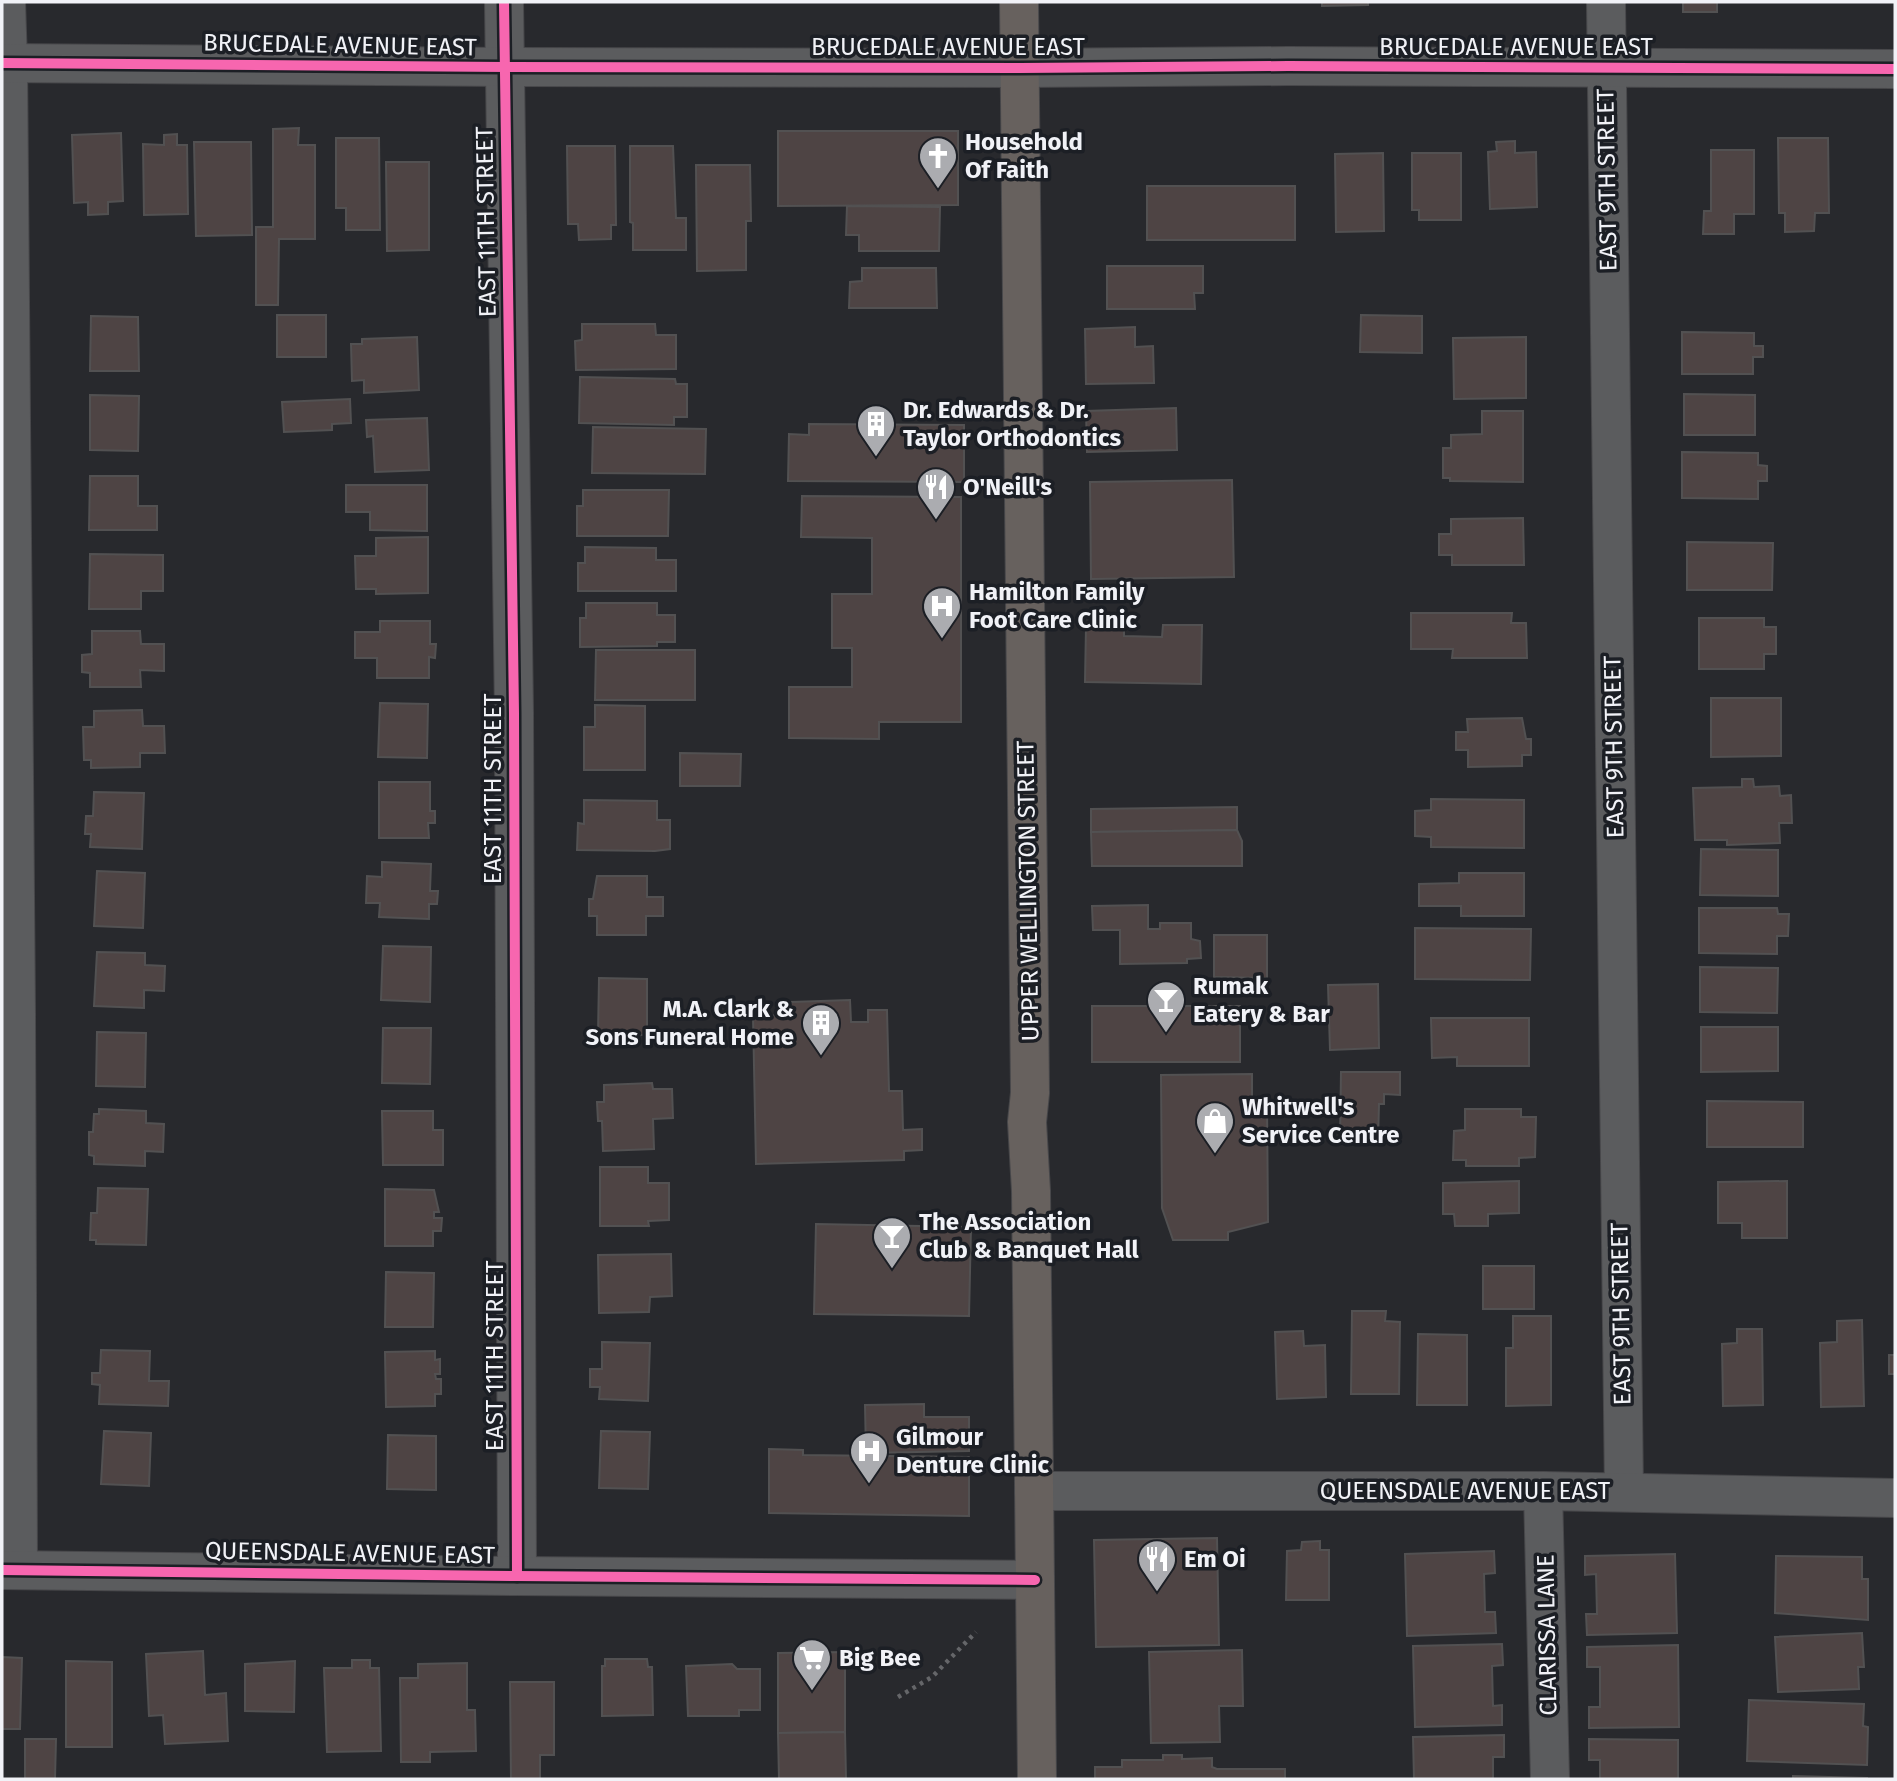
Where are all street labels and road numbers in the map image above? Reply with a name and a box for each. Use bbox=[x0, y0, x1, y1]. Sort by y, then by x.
street label: BRUCEDALE AVENUE EAST bbox=[203, 29, 478, 61]
street label: BRUCEDALE AVENUE EAST bbox=[811, 33, 1086, 61]
street label: BRUCEDALE AVENUE EAST bbox=[1379, 33, 1654, 61]
street label: EAST 9TH STREET bbox=[1591, 88, 1623, 272]
street label: EAST 11TH STREET bbox=[470, 126, 502, 318]
street label: EAST 9TH STREET bbox=[1598, 655, 1630, 839]
street label: EAST 11TH STREET bbox=[479, 693, 507, 885]
street label: UPPER WELLINGTON STREET bbox=[1011, 740, 1045, 1042]
street label: EAST 9TH STREET bbox=[1605, 1222, 1637, 1406]
street label: EAST 11TH STREET bbox=[481, 1260, 509, 1452]
street label: QUEENSDALE AVENUE EAST bbox=[1320, 1477, 1611, 1505]
street label: QUEENSDALE AVENUE EAST bbox=[205, 1536, 496, 1570]
street label: CLARISSA LANE bbox=[1532, 1554, 1562, 1716]

